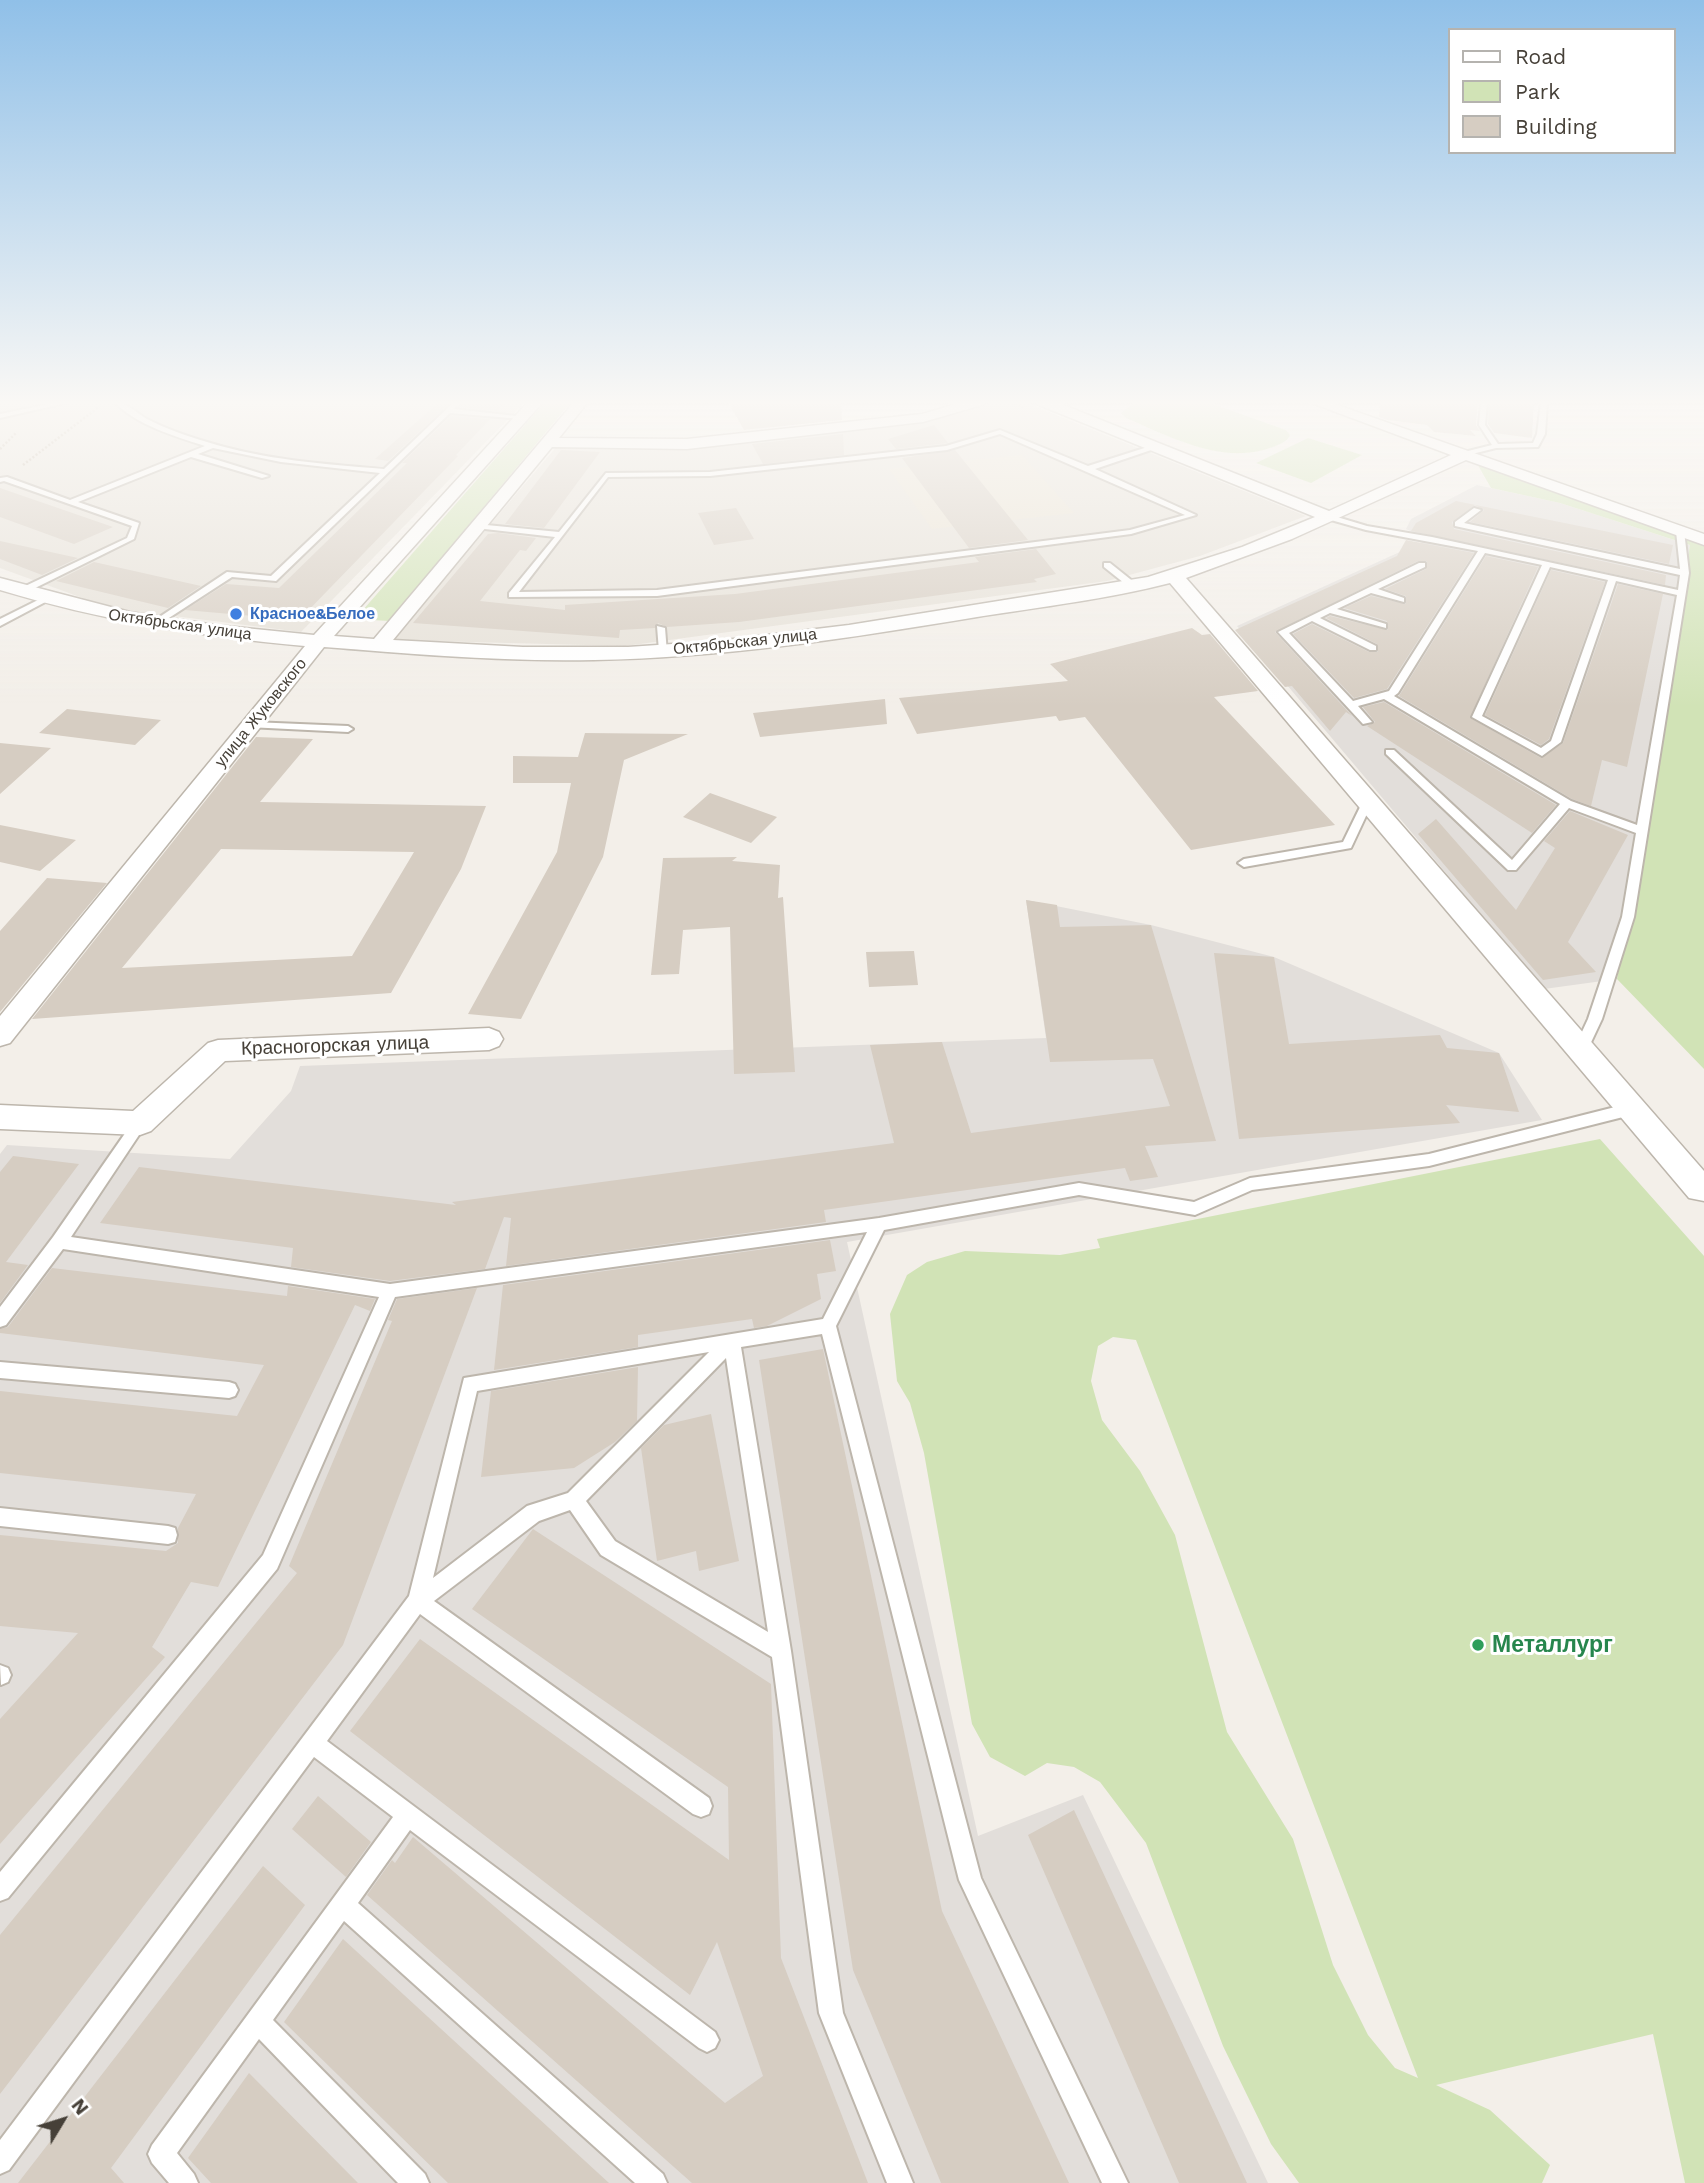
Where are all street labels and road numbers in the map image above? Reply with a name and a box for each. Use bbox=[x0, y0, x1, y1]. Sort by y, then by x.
street label: Октябрьская улица bbox=[107, 605, 253, 645]
street label: Октябрьская улица bbox=[672, 625, 818, 659]
street label: улица Жуковского bbox=[211, 655, 311, 771]
street label: Красногорская улица bbox=[241, 1031, 429, 1061]

